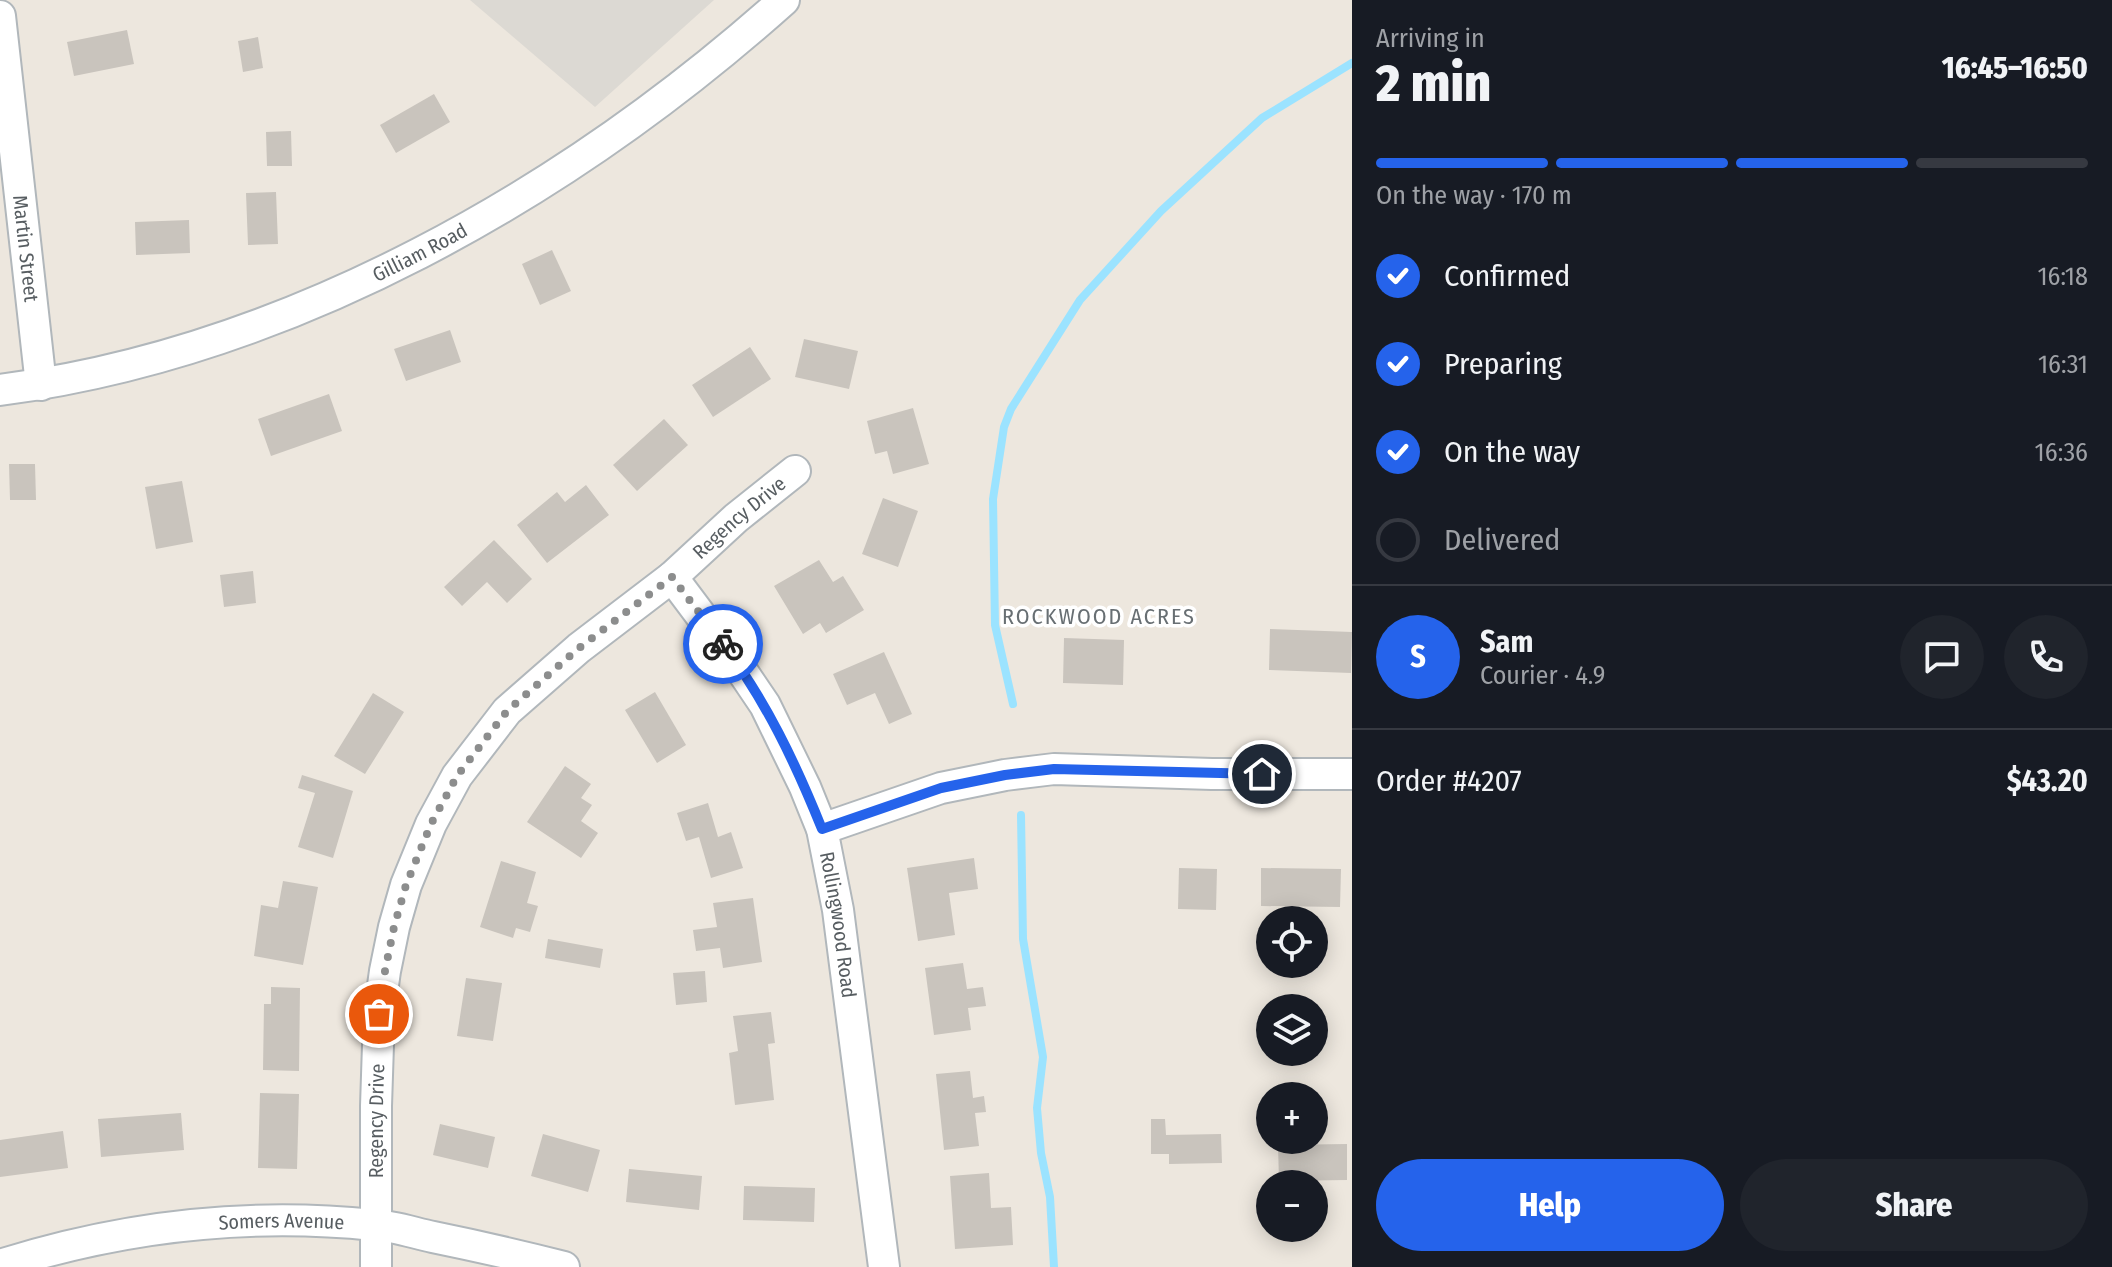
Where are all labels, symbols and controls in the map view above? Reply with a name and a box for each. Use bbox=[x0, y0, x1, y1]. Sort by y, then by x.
text: Arriving in bbox=[1376, 23, 1485, 54]
text: 16:45–16:50 bbox=[1942, 50, 2088, 86]
text: 2 min bbox=[1376, 52, 1491, 115]
text: On the way · 170 m bbox=[1376, 180, 1572, 211]
street label: Martin Street bbox=[8, 194, 44, 304]
street label: Gilliam Road bbox=[368, 218, 471, 287]
icon: check bbox=[1376, 254, 1420, 298]
text: Confirmed bbox=[1444, 258, 1570, 294]
text: 16:18 bbox=[2037, 261, 2088, 292]
icon: check bbox=[1376, 342, 1420, 386]
text: Preparing bbox=[1444, 346, 1562, 382]
text: 16:31 bbox=[2038, 349, 2088, 380]
icon: check bbox=[1376, 430, 1420, 474]
text: On the way bbox=[1444, 434, 1580, 470]
text: 16:36 bbox=[2035, 437, 2088, 468]
street label: Regency Drive bbox=[688, 471, 790, 564]
text: Delivered bbox=[1444, 522, 1560, 558]
district label: ROCKWOOD ACRES bbox=[1002, 603, 1196, 630]
courier bbox=[683, 604, 763, 684]
button: chat bbox=[1900, 615, 1984, 699]
button: phone bbox=[2004, 615, 2088, 699]
icon: bike bbox=[701, 622, 745, 666]
text: Sam bbox=[1480, 624, 1533, 660]
text: S bbox=[1410, 639, 1426, 675]
text: Courier · 4.9 bbox=[1480, 660, 1605, 691]
pin bbox=[1228, 740, 1296, 808]
icon: home bbox=[1240, 752, 1284, 796]
text: Order #4207 bbox=[1376, 763, 1522, 799]
text: $43.20 bbox=[2007, 763, 2088, 799]
street label: Rollingwood Road bbox=[815, 850, 861, 999]
map controls bbox=[1256, 906, 1328, 1242]
button: locate bbox=[1256, 906, 1328, 978]
pin bbox=[345, 980, 413, 1048]
icon: bag bbox=[357, 992, 401, 1036]
button: layers bbox=[1256, 994, 1328, 1066]
street label: Regency Drive bbox=[364, 1063, 389, 1178]
button: + bbox=[1256, 1082, 1328, 1154]
button: Help bbox=[1376, 1159, 1724, 1251]
button: Share bbox=[1740, 1159, 2088, 1251]
button: − bbox=[1256, 1170, 1328, 1242]
street label: Somers Avenue bbox=[218, 1208, 345, 1235]

